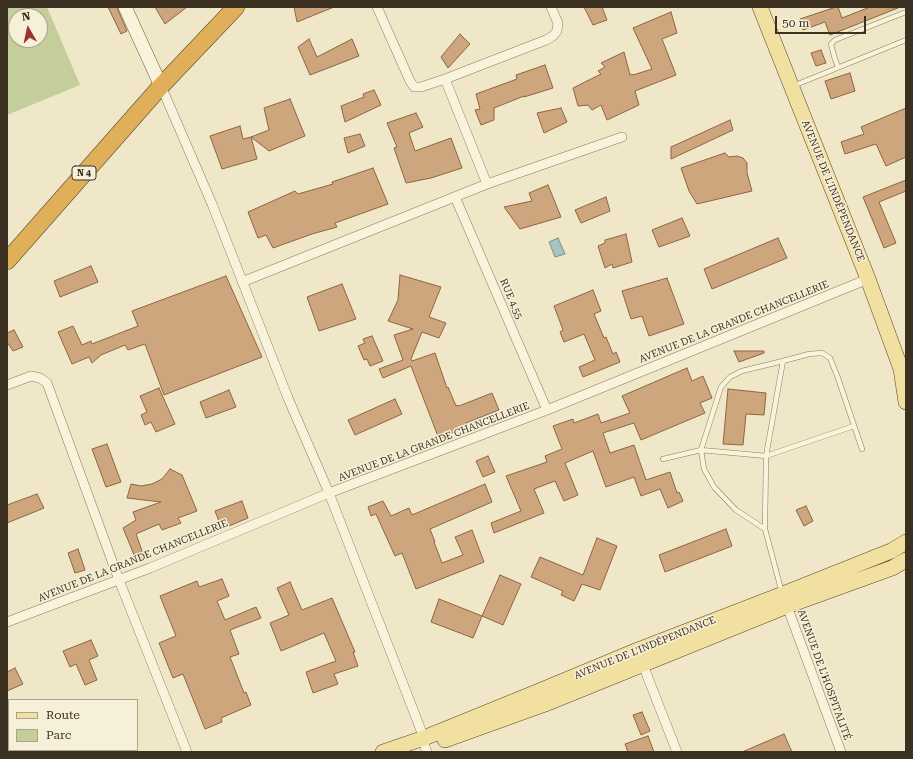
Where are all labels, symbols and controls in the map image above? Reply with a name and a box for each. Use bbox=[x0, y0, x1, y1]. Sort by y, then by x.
north arrow bbox=[8, 8, 48, 48]
scale bar bbox=[777, 8, 868, 34]
text: N bbox=[21, 10, 31, 24]
text: 50 m bbox=[782, 16, 809, 30]
street label: AVENUE DE L'INDÉPENDANCE bbox=[799, 118, 867, 264]
road number: N 4 bbox=[72, 166, 96, 180]
street label: RUE 4.55 bbox=[497, 277, 525, 321]
street label: AVENUE DE LA GRANDE CHANCELLERIE bbox=[637, 278, 831, 366]
street label: AVENUE DE LA GRANDE CHANCELLERIE bbox=[337, 400, 531, 484]
street label: AVENUE DE LA GRANDE CHANCELLERIE bbox=[36, 517, 230, 605]
street label: AVENUE DE L'HOSPITALITÉ bbox=[795, 608, 853, 742]
street label: AVENUE DE L'INDÉPENDANCE bbox=[572, 614, 718, 682]
legend bbox=[8, 699, 138, 751]
text: Route bbox=[46, 708, 80, 722]
text: Parc bbox=[46, 728, 71, 742]

